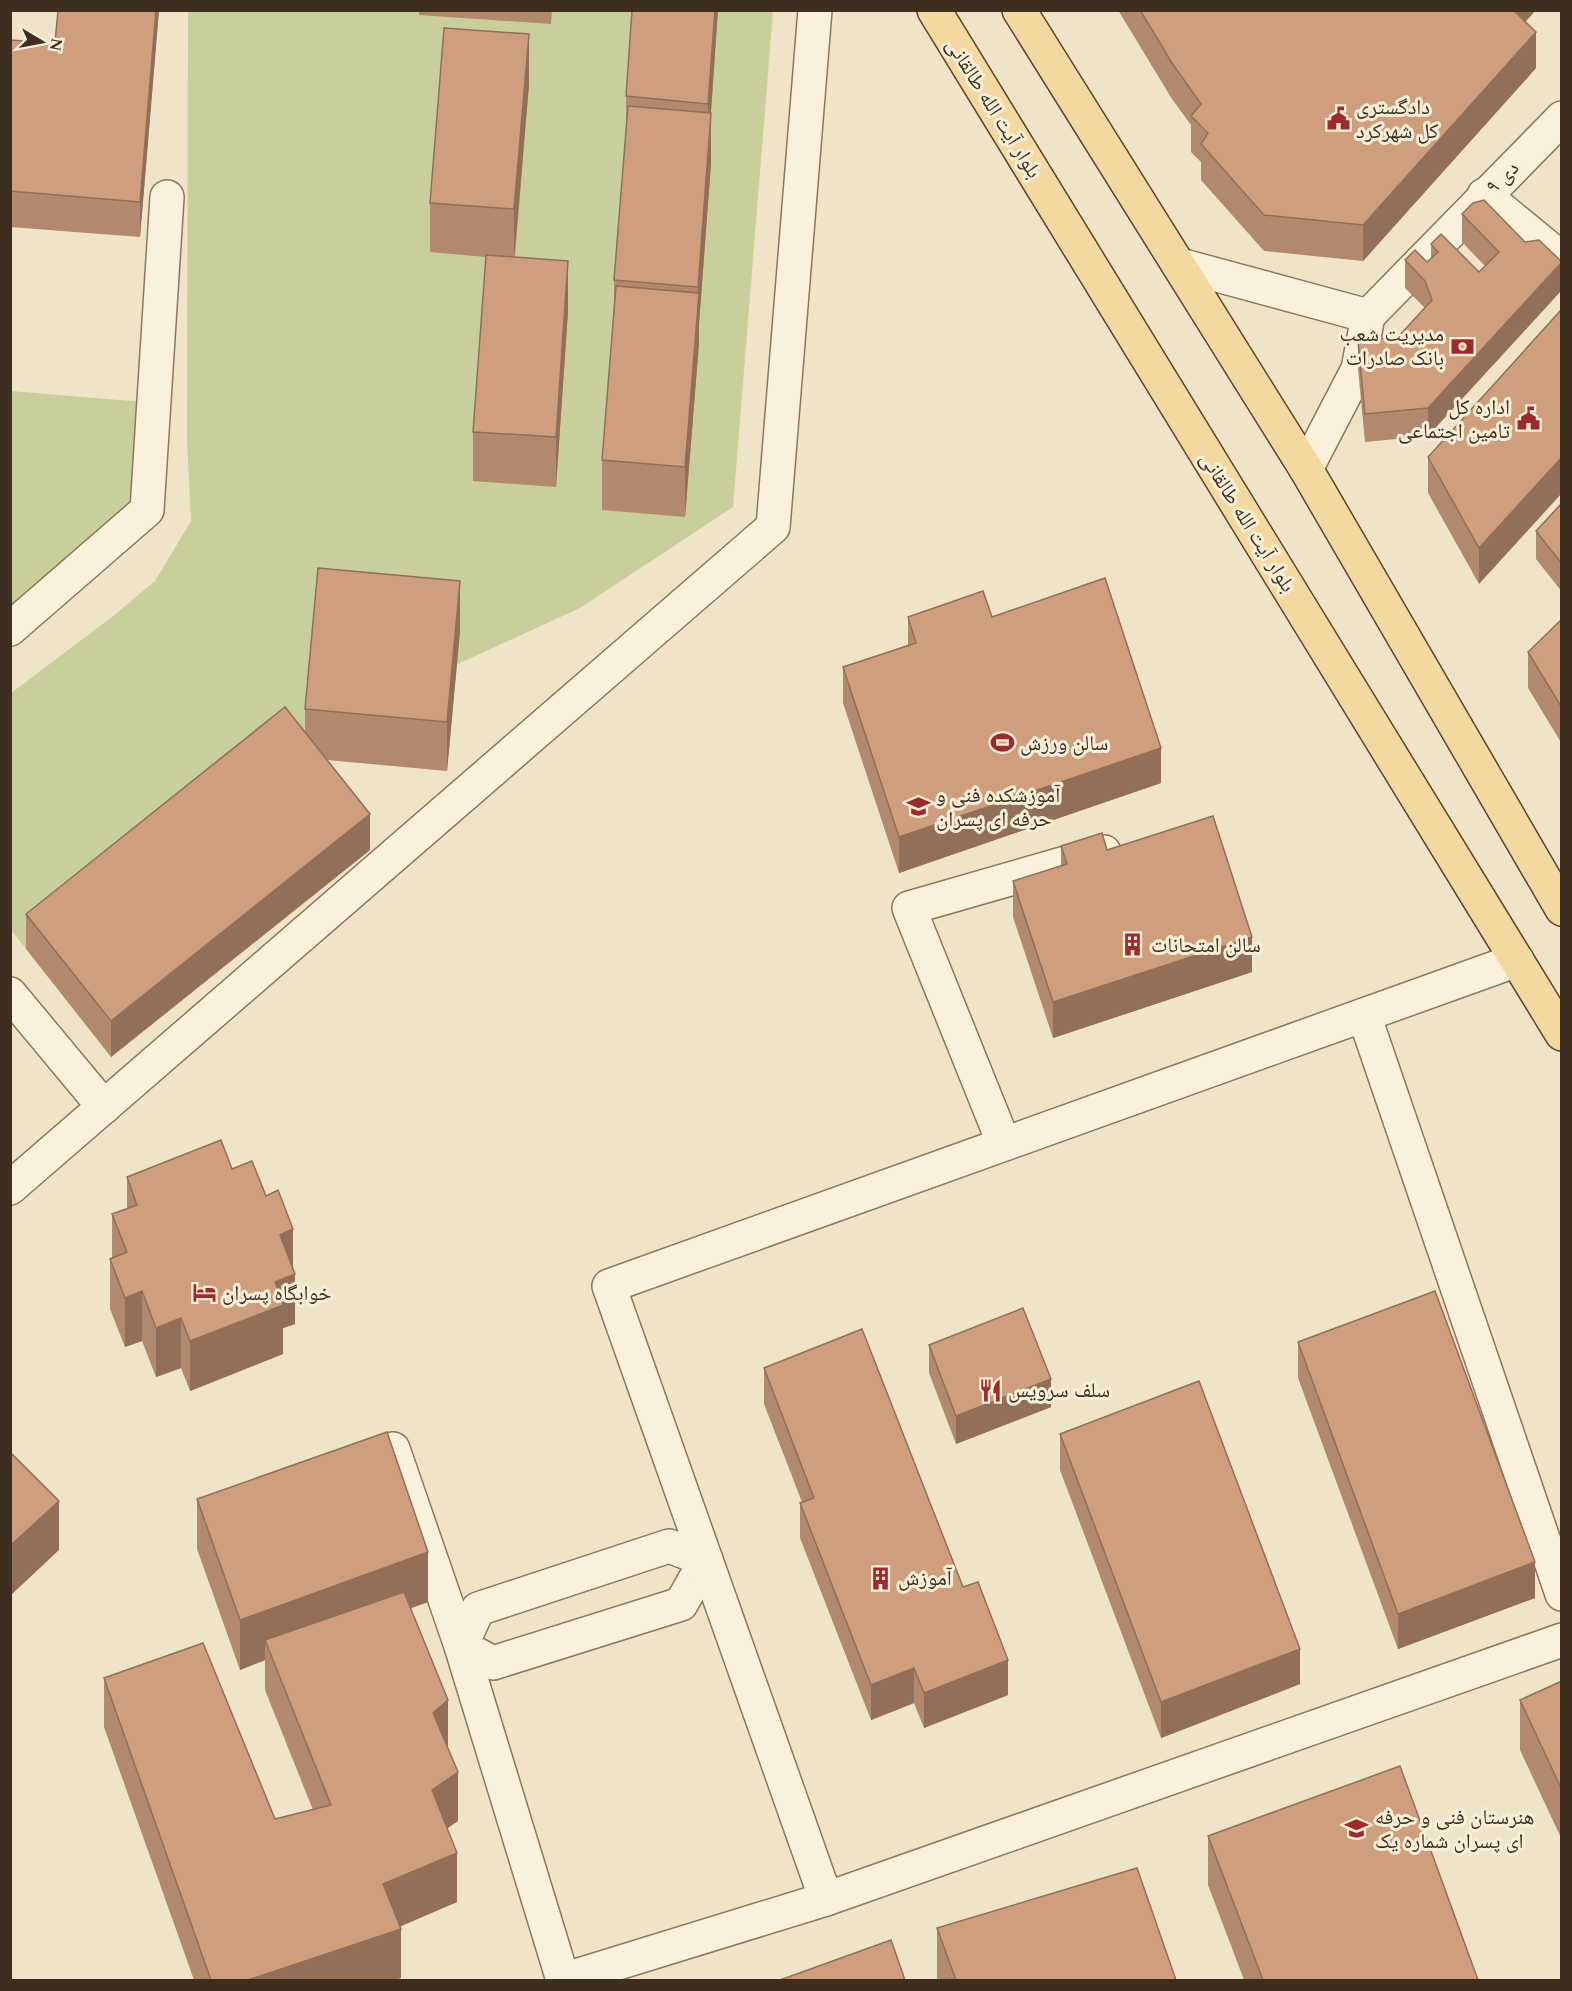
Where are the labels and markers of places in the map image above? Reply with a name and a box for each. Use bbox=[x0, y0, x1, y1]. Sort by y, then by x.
place label: دادگستری کل شهرکرد bbox=[1356, 92, 1439, 148]
public building icon: دادگستری کل شهرکرد bbox=[1325, 106, 1351, 132]
place label: مدیریت شعب بانک صادرات bbox=[1340, 319, 1444, 375]
bank icon: مدیریت شعب بانک صادرات bbox=[1449, 333, 1475, 359]
place label: اداره کل تامین اجتماعی bbox=[1398, 392, 1510, 448]
public building icon: اداره کل تامین اجتماعی bbox=[1515, 406, 1541, 432]
place label: سالن ورزش bbox=[1020, 728, 1108, 760]
sports icon: سالن ورزش bbox=[989, 730, 1015, 756]
place label: آموزشکده فنی و حرفه ای پسران bbox=[936, 780, 1061, 836]
school or university icon: آموزشکده فنی و حرفه ای پسران bbox=[905, 794, 931, 820]
place label: سالن امتحانات bbox=[1151, 930, 1261, 962]
building icon: سالن امتحانات bbox=[1120, 932, 1146, 958]
place label: خوابگاه پسران bbox=[222, 1278, 332, 1310]
hotel icon: خوابگاه پسران bbox=[191, 1280, 217, 1306]
place label: سلف سرویس bbox=[1008, 1375, 1110, 1407]
restaurant icon: سلف سرویس bbox=[977, 1377, 1003, 1403]
place label: آموزش bbox=[898, 1563, 952, 1595]
building icon: آموزش bbox=[867, 1565, 893, 1591]
place label: هنرستان فنی و حرفه ای پسران شماره یک bbox=[1375, 1802, 1534, 1858]
school or university icon: هنرستان فنی و حرفه ای پسران شماره یک bbox=[1344, 1816, 1370, 1842]

